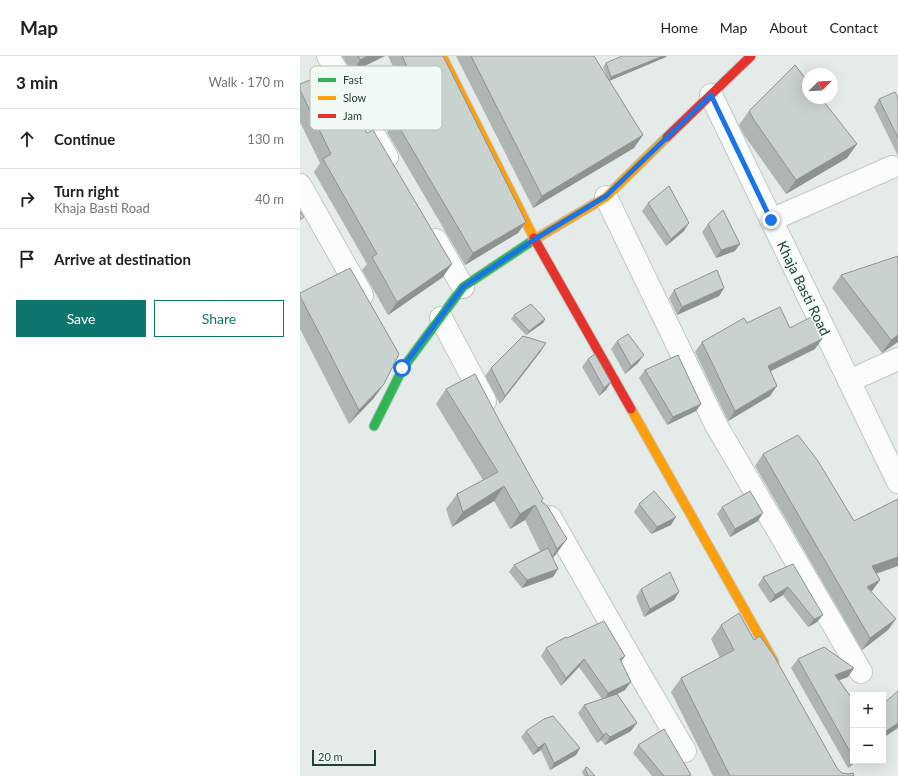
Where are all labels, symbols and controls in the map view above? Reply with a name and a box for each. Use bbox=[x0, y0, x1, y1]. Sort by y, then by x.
text: Map bbox=[20, 16, 58, 39]
text: Home bbox=[660, 19, 698, 36]
text: Map bbox=[720, 19, 747, 36]
text: About bbox=[769, 19, 807, 36]
text: Contact bbox=[829, 19, 878, 36]
legend bbox=[310, 66, 442, 130]
north arrow bbox=[802, 68, 838, 104]
text: 3 min bbox=[16, 72, 58, 93]
text: Fast bbox=[343, 73, 363, 86]
text: Walk · 170 m bbox=[208, 74, 284, 90]
text: Slow bbox=[343, 91, 367, 104]
text: Jam bbox=[343, 109, 362, 122]
icon: ahead bbox=[16, 128, 38, 150]
text: Continue bbox=[54, 130, 115, 148]
text: 130 m bbox=[247, 131, 284, 147]
text: Turn right bbox=[54, 182, 119, 200]
icon: right bbox=[16, 188, 38, 210]
text: 40 m bbox=[255, 191, 284, 207]
text: Khaja Basti Road bbox=[54, 200, 150, 216]
route end bbox=[762, 211, 780, 229]
street label: Khaja Basti Road bbox=[774, 238, 834, 338]
icon: arrive bbox=[16, 248, 38, 270]
text: Arrive at destination bbox=[54, 250, 191, 268]
button: Save bbox=[16, 300, 146, 337]
button: Share bbox=[154, 300, 284, 337]
route start bbox=[393, 359, 411, 377]
map controls bbox=[850, 692, 886, 764]
button: + bbox=[850, 692, 886, 728]
button: − bbox=[850, 728, 886, 764]
scale bar bbox=[312, 748, 376, 767]
text: 20 m bbox=[318, 750, 343, 763]

